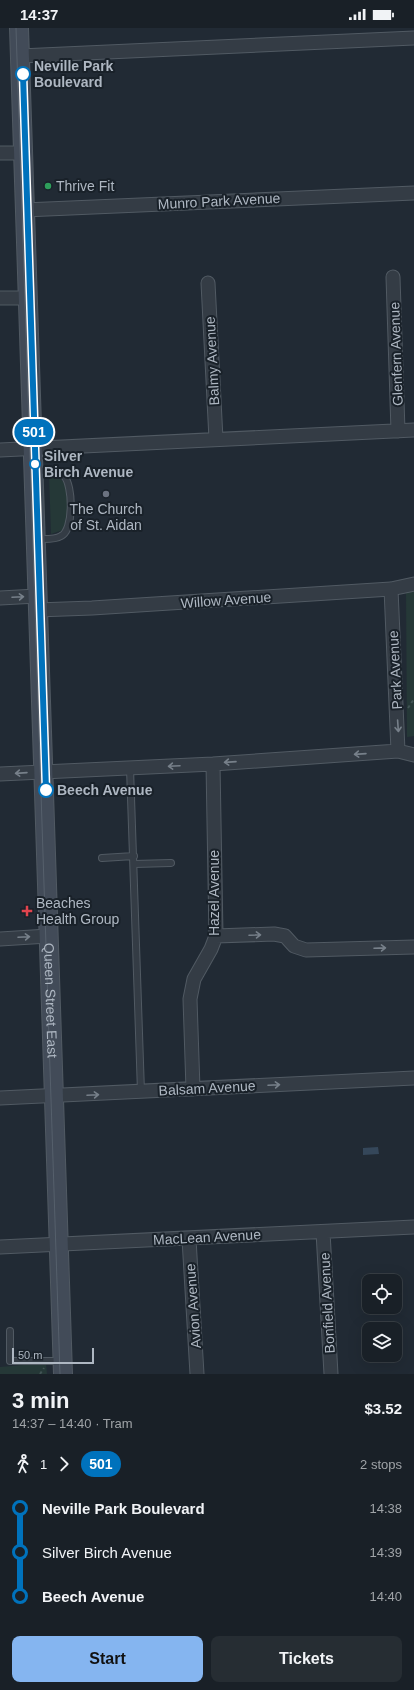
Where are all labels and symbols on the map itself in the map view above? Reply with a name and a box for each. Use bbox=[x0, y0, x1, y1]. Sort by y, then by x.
place label: Neville Park Boulevard bbox=[34, 58, 114, 90]
marker: Neville Park Boulevard bbox=[15, 66, 31, 82]
place label: Thrive Fit bbox=[56, 178, 114, 194]
marker: Thrive Fit bbox=[43, 181, 53, 191]
street label: Munro Park Avenue bbox=[157, 190, 281, 212]
street label: Glenfern Avenue bbox=[386, 302, 406, 406]
street label: Balmy Avenue bbox=[202, 316, 222, 406]
line badge: 501 bbox=[11, 419, 57, 445]
place label: Silver Birch Avenue bbox=[44, 448, 133, 480]
marker: Silver Birch Avenue bbox=[29, 458, 41, 470]
marker: The Church of St. Aidan bbox=[101, 489, 111, 499]
place label: The Church of St. Aidan bbox=[69, 501, 143, 533]
street label: Willow Avenue bbox=[180, 589, 272, 611]
one-way arrow bbox=[11, 593, 24, 600]
street label: Park Avenue bbox=[385, 630, 405, 710]
one-way arrow bbox=[394, 719, 401, 732]
one-way arrow bbox=[354, 750, 367, 757]
one-way arrow bbox=[224, 759, 237, 766]
one-way arrow bbox=[168, 762, 181, 769]
one-way arrow bbox=[15, 769, 28, 776]
marker: Beech Avenue bbox=[38, 782, 54, 798]
place label: Beech Avenue bbox=[57, 782, 153, 798]
street label: Hazel Avenue bbox=[206, 850, 222, 936]
place label: Beaches Health Group bbox=[36, 895, 119, 927]
marker: Beaches Health Group bbox=[21, 905, 33, 917]
one-way arrow bbox=[248, 931, 261, 938]
one-way arrow bbox=[17, 934, 30, 941]
street label: Queen Street East bbox=[41, 943, 61, 1058]
one-way arrow bbox=[373, 944, 386, 952]
street label: Balsam Avenue bbox=[158, 1077, 256, 1099]
one-way arrow bbox=[267, 1081, 280, 1088]
one-way arrow bbox=[86, 1091, 99, 1098]
street label: MacLean Avenue bbox=[153, 1226, 262, 1248]
street label: Bonfield Avenue bbox=[316, 1252, 338, 1354]
street label: Avion Avenue bbox=[182, 1263, 204, 1349]
scale bar bbox=[12, 1346, 94, 1365]

